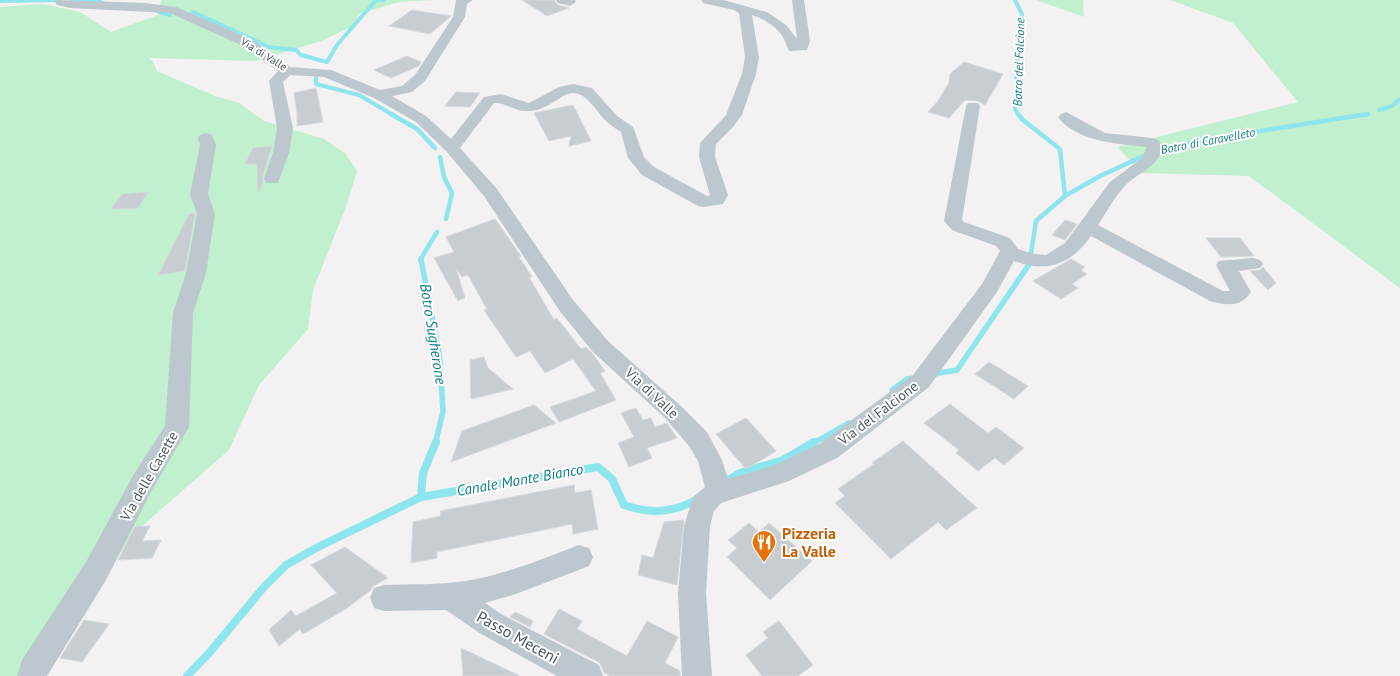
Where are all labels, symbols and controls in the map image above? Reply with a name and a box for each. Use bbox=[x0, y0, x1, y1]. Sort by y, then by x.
water label: Botro del Falcione bbox=[1009, 17, 1028, 106]
street label: Via di Valle bbox=[237, 34, 290, 74]
water label: Botro di Caravelleto bbox=[1159, 124, 1257, 157]
water label: Botro Sugherone bbox=[416, 282, 451, 386]
street label: Via di Valle bbox=[621, 363, 682, 422]
street label: Via del Falcione bbox=[834, 377, 922, 450]
street label: Via delle Casette bbox=[116, 428, 182, 525]
water label: Canale Monte Bianco bbox=[455, 459, 585, 500]
place label: Pizzeria La Valle bbox=[782, 523, 836, 561]
restaurant icon: Pizzeria La Valle bbox=[751, 529, 777, 563]
street label: Passo Meceni bbox=[473, 606, 563, 668]

